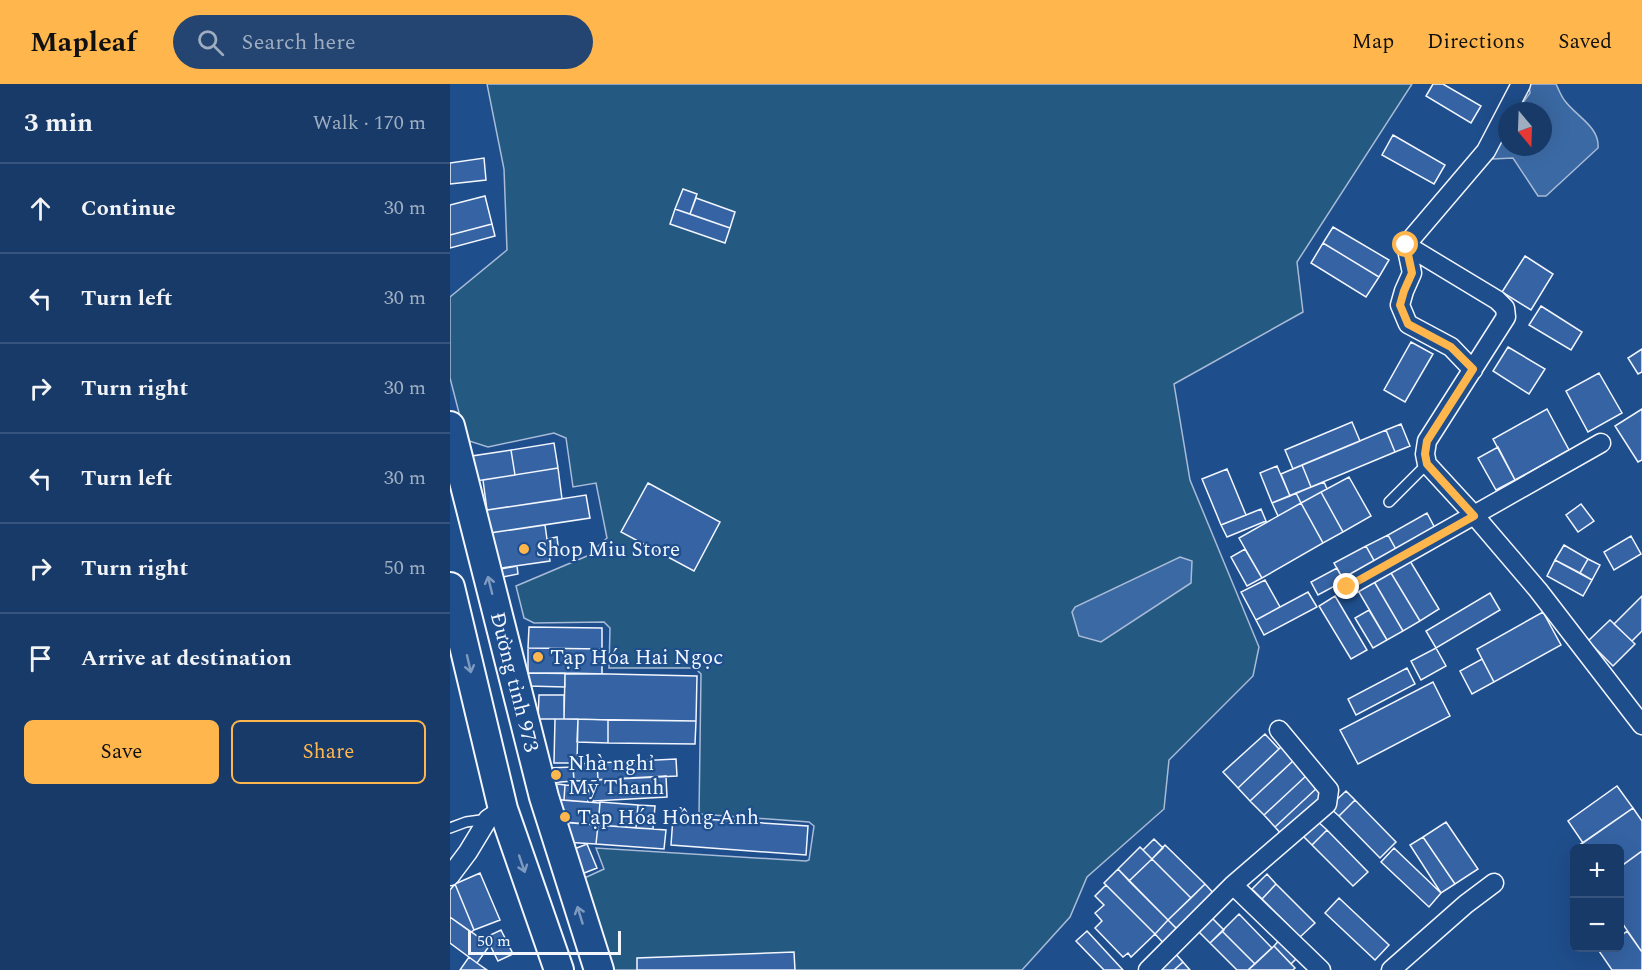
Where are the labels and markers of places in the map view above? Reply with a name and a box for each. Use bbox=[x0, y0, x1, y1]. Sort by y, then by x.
place label: Shop Miu Store bbox=[536, 534, 680, 566]
marker: Shop Miu Store bbox=[517, 542, 531, 556]
place label: Tạp Hóa Hai Ngọc bbox=[550, 642, 723, 674]
marker: Tạp Hóa Hai Ngọc bbox=[531, 650, 545, 664]
place label: Nhà nghỉ Mỹ Thanh bbox=[568, 748, 664, 804]
marker: Nhà nghỉ Mỹ Thanh bbox=[549, 768, 563, 782]
place label: Tạp Hóa Hồng Anh bbox=[577, 802, 759, 834]
marker: Tạp Hóa Hồng Anh bbox=[558, 810, 572, 824]

